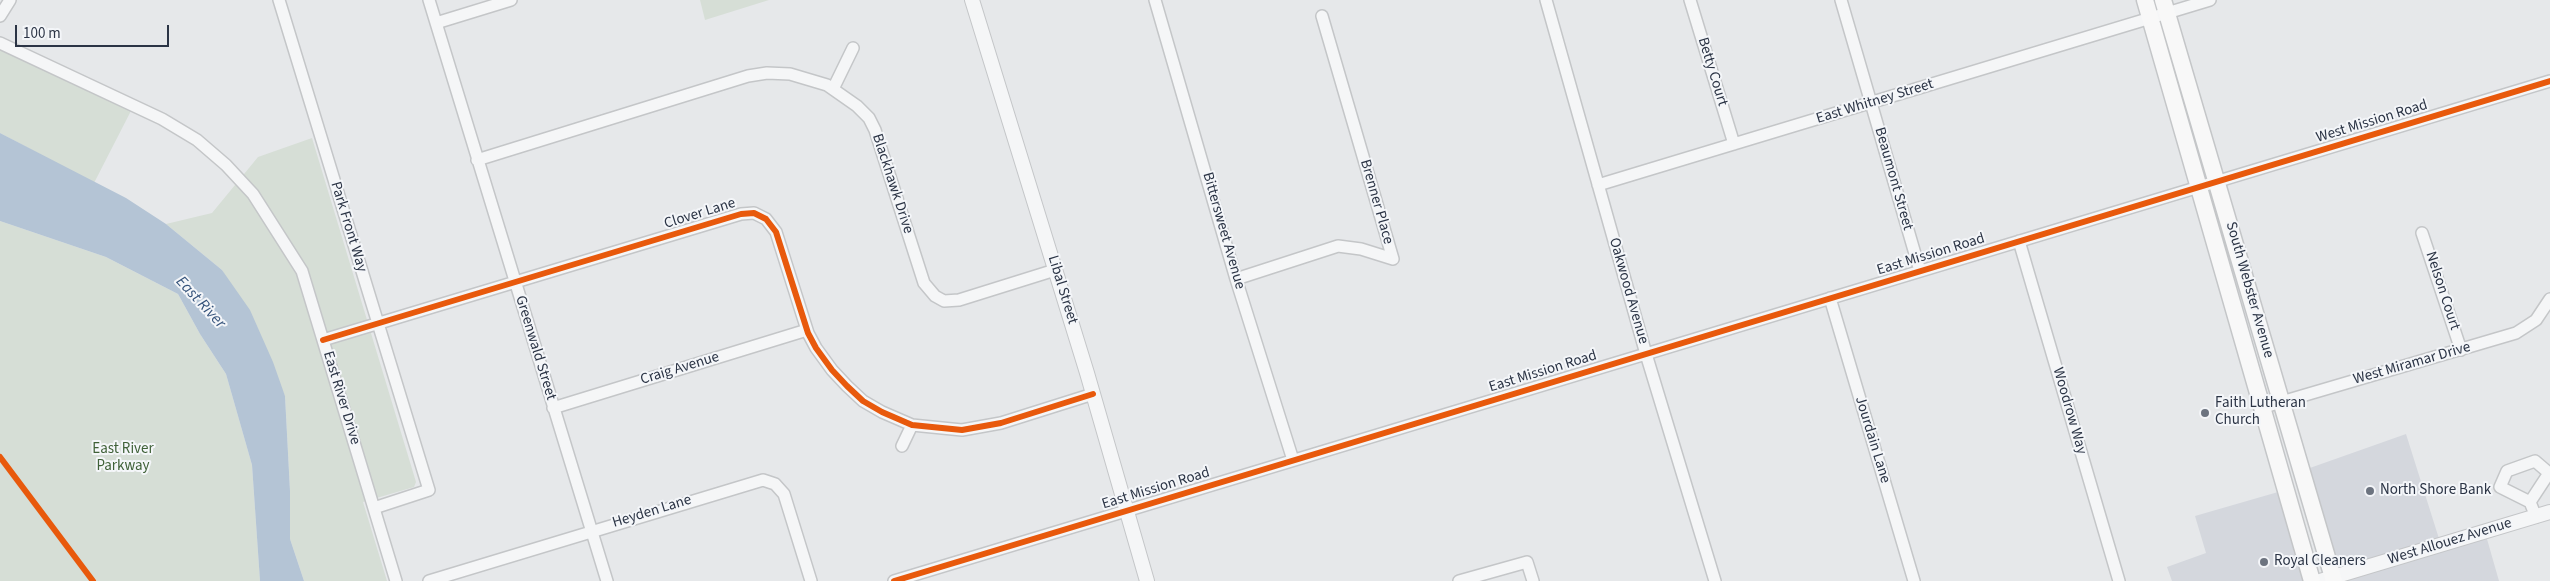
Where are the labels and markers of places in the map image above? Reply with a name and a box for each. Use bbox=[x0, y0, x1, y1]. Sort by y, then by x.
place label: Faith Lutheran Church bbox=[2215, 395, 2306, 430]
marker: Faith Lutheran Church bbox=[2199, 407, 2211, 419]
place label: North Shore Bank bbox=[2380, 482, 2491, 500]
marker: North Shore Bank bbox=[2364, 485, 2376, 497]
place label: Royal Cleaners bbox=[2274, 553, 2366, 571]
marker: Royal Cleaners bbox=[2258, 556, 2270, 568]

